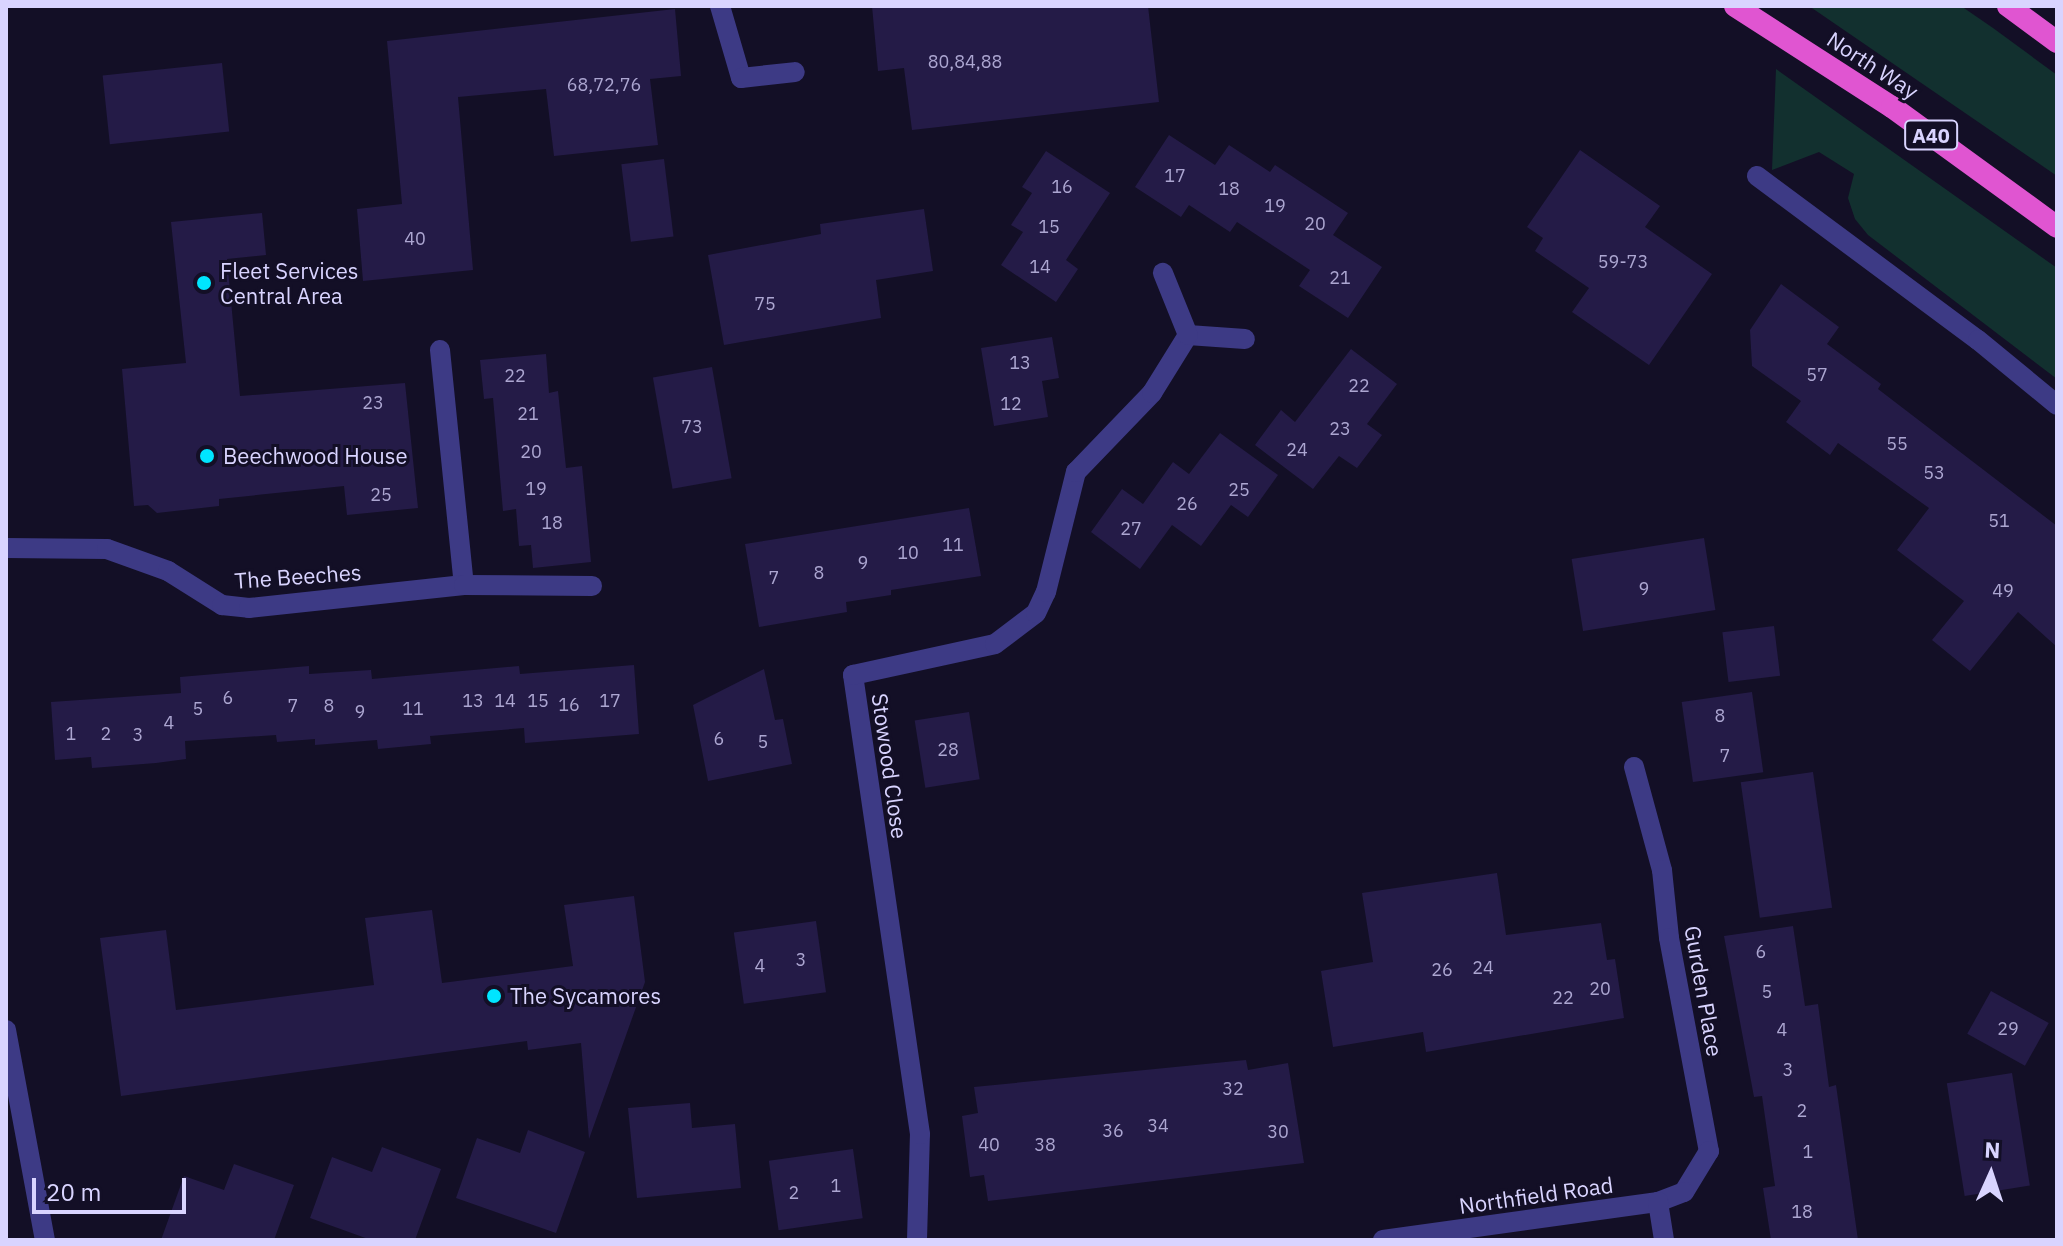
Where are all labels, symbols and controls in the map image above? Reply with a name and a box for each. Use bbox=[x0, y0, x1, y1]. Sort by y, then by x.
street label: North Way bbox=[1822, 26, 1924, 104]
house number: 80,84,88 bbox=[928, 51, 1002, 73]
house number: 68,72,76 bbox=[567, 74, 641, 96]
road number: A40 bbox=[1903, 119, 1959, 151]
house number: 17 bbox=[1164, 165, 1186, 187]
house number: 16 bbox=[1051, 176, 1073, 198]
house number: 18 bbox=[1218, 178, 1240, 200]
house number: 19 bbox=[1264, 195, 1286, 217]
house number: 20 bbox=[1304, 213, 1326, 235]
house number: 15 bbox=[1038, 216, 1060, 238]
house number: 40 bbox=[404, 228, 426, 250]
house number: 59-73 bbox=[1598, 251, 1648, 273]
house number: 14 bbox=[1029, 256, 1051, 278]
place label: Fleet Services Central Area bbox=[220, 257, 359, 308]
house number: 21 bbox=[1329, 267, 1351, 289]
marker: Fleet Services Central Area bbox=[195, 274, 213, 292]
house number: 75 bbox=[754, 293, 776, 315]
house number: 13 bbox=[1009, 352, 1031, 374]
house number: 57 bbox=[1806, 364, 1828, 386]
house number: 22 bbox=[504, 365, 526, 387]
house number: 22 bbox=[1348, 375, 1370, 397]
house number: 23 bbox=[362, 392, 384, 414]
house number: 12 bbox=[1000, 393, 1022, 415]
house number: 21 bbox=[517, 403, 539, 425]
house number: 73 bbox=[681, 416, 703, 438]
house number: 23 bbox=[1329, 418, 1351, 440]
house number: 55 bbox=[1886, 433, 1908, 455]
house number: 24 bbox=[1286, 439, 1308, 461]
house number: 20 bbox=[520, 441, 542, 463]
place label: Beechwood House bbox=[223, 443, 408, 469]
marker: Beechwood House bbox=[198, 447, 216, 465]
house number: 53 bbox=[1923, 462, 1945, 484]
house number: 19 bbox=[525, 478, 547, 500]
house number: 25 bbox=[1228, 479, 1250, 501]
house number: 25 bbox=[370, 484, 392, 506]
house number: 26 bbox=[1176, 493, 1198, 515]
house number: 51 bbox=[1988, 510, 2010, 532]
house number: 18 bbox=[541, 512, 563, 534]
house number: 27 bbox=[1120, 518, 1142, 540]
house number: 11 bbox=[942, 534, 964, 556]
house number: 10 bbox=[897, 542, 919, 564]
house number: 9 bbox=[858, 552, 868, 574]
street label: The Beeches bbox=[234, 558, 362, 594]
house number: 8 bbox=[814, 562, 824, 584]
house number: 7 bbox=[769, 567, 779, 589]
house number: 9 bbox=[1639, 578, 1649, 600]
house number: 49 bbox=[1992, 580, 2014, 602]
house number: 6 bbox=[223, 687, 233, 709]
house number: 13 bbox=[462, 690, 484, 712]
house number: 14 bbox=[494, 690, 516, 712]
house number: 15 bbox=[527, 690, 549, 712]
house number: 17 bbox=[599, 690, 621, 712]
street label: Stowood Close bbox=[867, 691, 913, 841]
house number: 16 bbox=[558, 694, 580, 716]
house number: 7 bbox=[288, 695, 298, 717]
house number: 8 bbox=[324, 695, 334, 717]
house number: 5 bbox=[193, 698, 203, 720]
house number: 11 bbox=[402, 698, 424, 720]
house number: 9 bbox=[355, 701, 365, 723]
house number: 8 bbox=[1715, 705, 1725, 727]
house number: 4 bbox=[164, 712, 174, 734]
house number: 1 bbox=[66, 723, 76, 745]
house number: 2 bbox=[101, 723, 111, 745]
house number: 3 bbox=[133, 724, 143, 746]
house number: 6 bbox=[714, 728, 724, 750]
house number: 5 bbox=[758, 731, 768, 753]
house number: 28 bbox=[937, 739, 959, 761]
house number: 7 bbox=[1720, 745, 1730, 767]
street label: Gurden Place bbox=[1680, 924, 1728, 1058]
house number: 6 bbox=[1756, 941, 1766, 963]
house number: 3 bbox=[796, 949, 806, 971]
house number: 4 bbox=[755, 955, 765, 977]
house number: 24 bbox=[1472, 957, 1494, 979]
house number: 26 bbox=[1431, 959, 1453, 981]
house number: 20 bbox=[1589, 978, 1611, 1000]
house number: 5 bbox=[1762, 981, 1772, 1003]
place label: The Sycamores bbox=[510, 983, 661, 1009]
marker: The Sycamores bbox=[485, 987, 503, 1005]
house number: 22 bbox=[1552, 987, 1574, 1009]
house number: 29 bbox=[1997, 1018, 2019, 1040]
house number: 4 bbox=[1777, 1019, 1787, 1041]
house number: 3 bbox=[1783, 1059, 1793, 1081]
house number: 32 bbox=[1222, 1078, 1244, 1100]
house number: 2 bbox=[1797, 1100, 1807, 1122]
house number: 34 bbox=[1147, 1115, 1169, 1137]
house number: 36 bbox=[1102, 1120, 1124, 1142]
house number: 30 bbox=[1267, 1121, 1289, 1143]
house number: 40 bbox=[978, 1134, 1000, 1156]
house number: 38 bbox=[1034, 1134, 1056, 1156]
north arrow bbox=[1951, 1134, 2031, 1214]
text: N bbox=[1984, 1135, 2001, 1164]
house number: 1 bbox=[1803, 1141, 1813, 1163]
scale bar bbox=[36, 1162, 190, 1212]
street label: Northfield Road bbox=[1457, 1171, 1615, 1219]
house number: 1 bbox=[831, 1175, 841, 1197]
text: 20 m bbox=[46, 1176, 101, 1208]
house number: 2 bbox=[789, 1182, 799, 1204]
house number: 18 bbox=[1791, 1201, 1813, 1223]

